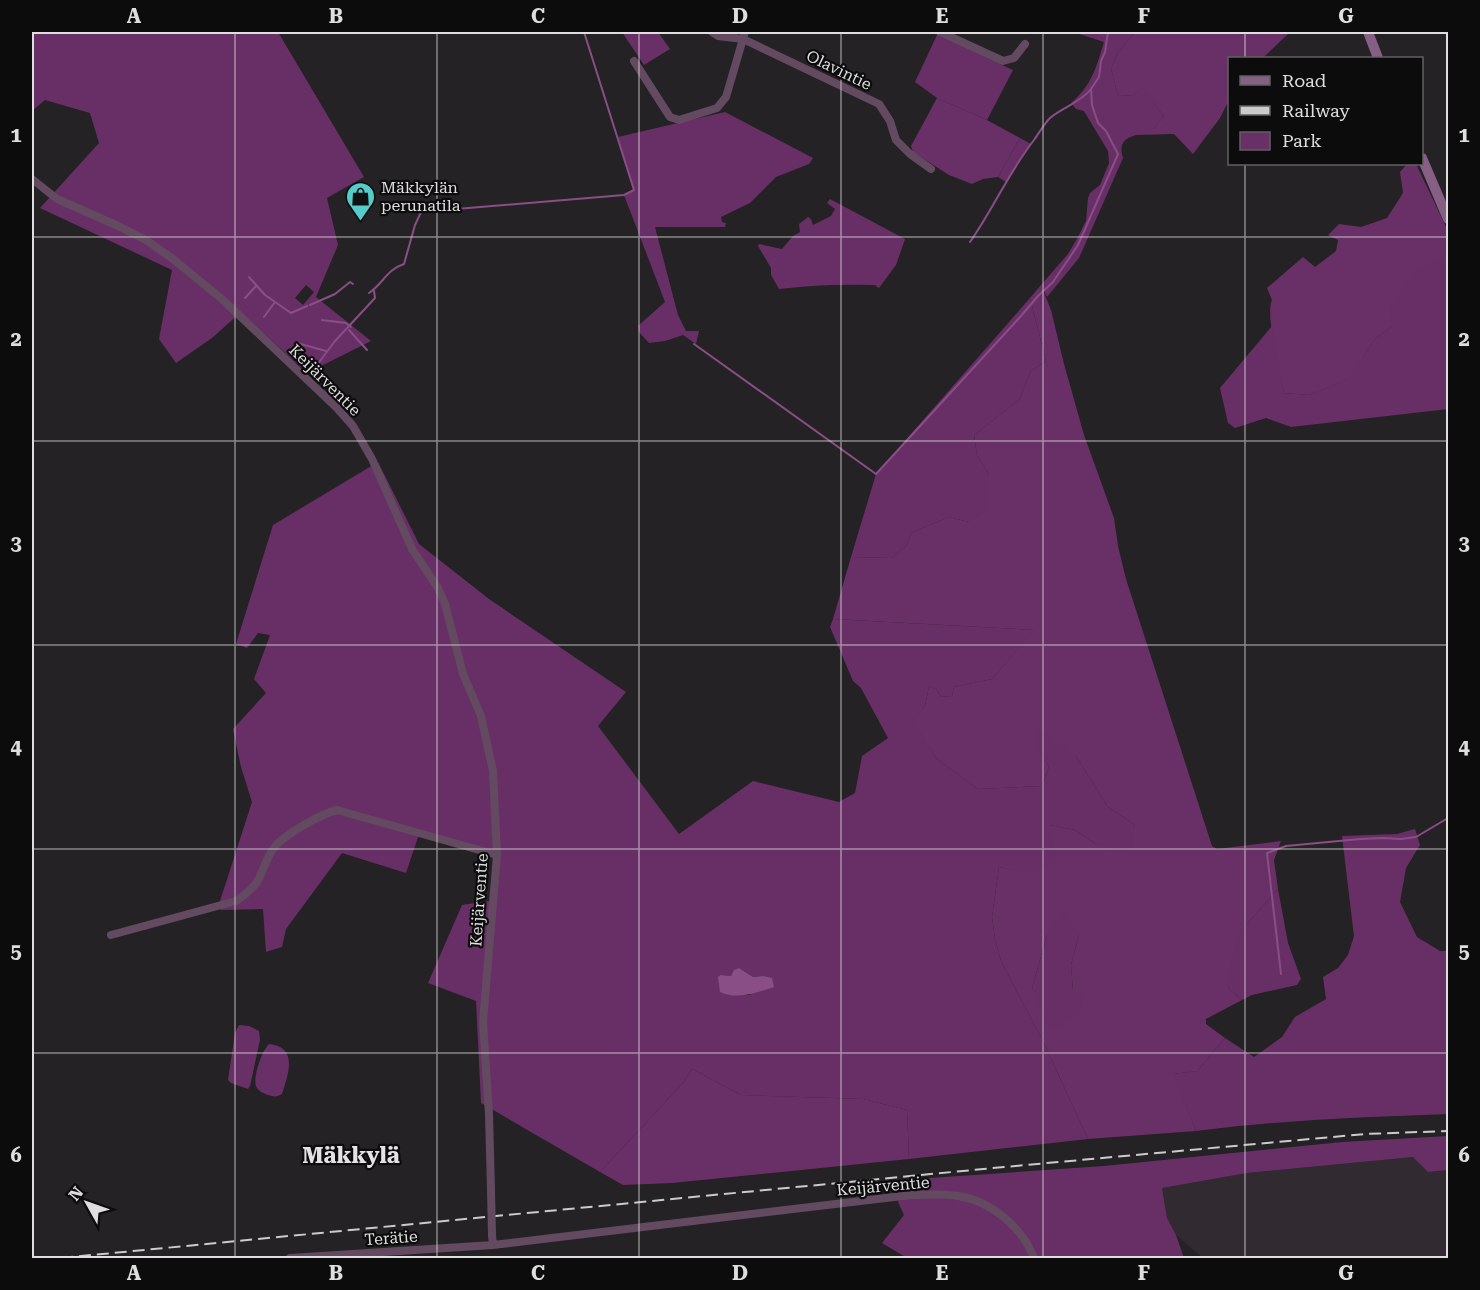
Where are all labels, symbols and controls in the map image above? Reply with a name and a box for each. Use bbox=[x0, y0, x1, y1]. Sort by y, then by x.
text: A bbox=[127, 4, 142, 28]
text: B bbox=[329, 4, 343, 28]
text: C bbox=[531, 4, 545, 28]
text: D bbox=[732, 4, 748, 28]
text: E bbox=[936, 4, 949, 28]
text: F bbox=[1138, 4, 1150, 28]
text: G bbox=[1338, 4, 1354, 28]
street label: Olavintie bbox=[803, 46, 875, 94]
legend bbox=[1228, 57, 1423, 165]
text: Road bbox=[1282, 70, 1327, 91]
text: Railway bbox=[1282, 100, 1350, 121]
text: 1 bbox=[10, 123, 22, 147]
text: 1 bbox=[1458, 123, 1470, 147]
text: Park bbox=[1282, 130, 1322, 151]
place label: Mäkkylän perunatila bbox=[381, 178, 461, 215]
shop icon: Mäkkylän perunatila bbox=[344, 180, 376, 222]
text: 2 bbox=[10, 327, 22, 351]
text: 2 bbox=[1458, 327, 1470, 351]
street label: Keijärventie bbox=[285, 340, 365, 420]
text: 3 bbox=[10, 531, 22, 555]
text: 3 bbox=[1458, 531, 1470, 555]
text: 4 bbox=[10, 735, 22, 759]
text: 4 bbox=[1458, 735, 1470, 759]
street label: Keijärventie bbox=[466, 853, 492, 947]
text: 5 bbox=[10, 939, 22, 963]
text: 5 bbox=[1458, 939, 1470, 963]
text: 6 bbox=[10, 1143, 22, 1167]
district label: Mäkkylä bbox=[302, 1143, 400, 1168]
text: 6 bbox=[1458, 1143, 1470, 1167]
street label: Keijärventie bbox=[836, 1172, 931, 1200]
north arrow bbox=[57, 1173, 117, 1233]
text: N bbox=[65, 1183, 87, 1205]
street label: Terätie bbox=[364, 1227, 418, 1249]
text: A bbox=[127, 1261, 142, 1285]
text: B bbox=[329, 1261, 343, 1285]
text: C bbox=[531, 1261, 545, 1285]
text: D bbox=[732, 1261, 748, 1285]
text: E bbox=[936, 1261, 949, 1285]
text: F bbox=[1138, 1261, 1150, 1285]
text: G bbox=[1338, 1261, 1354, 1285]

